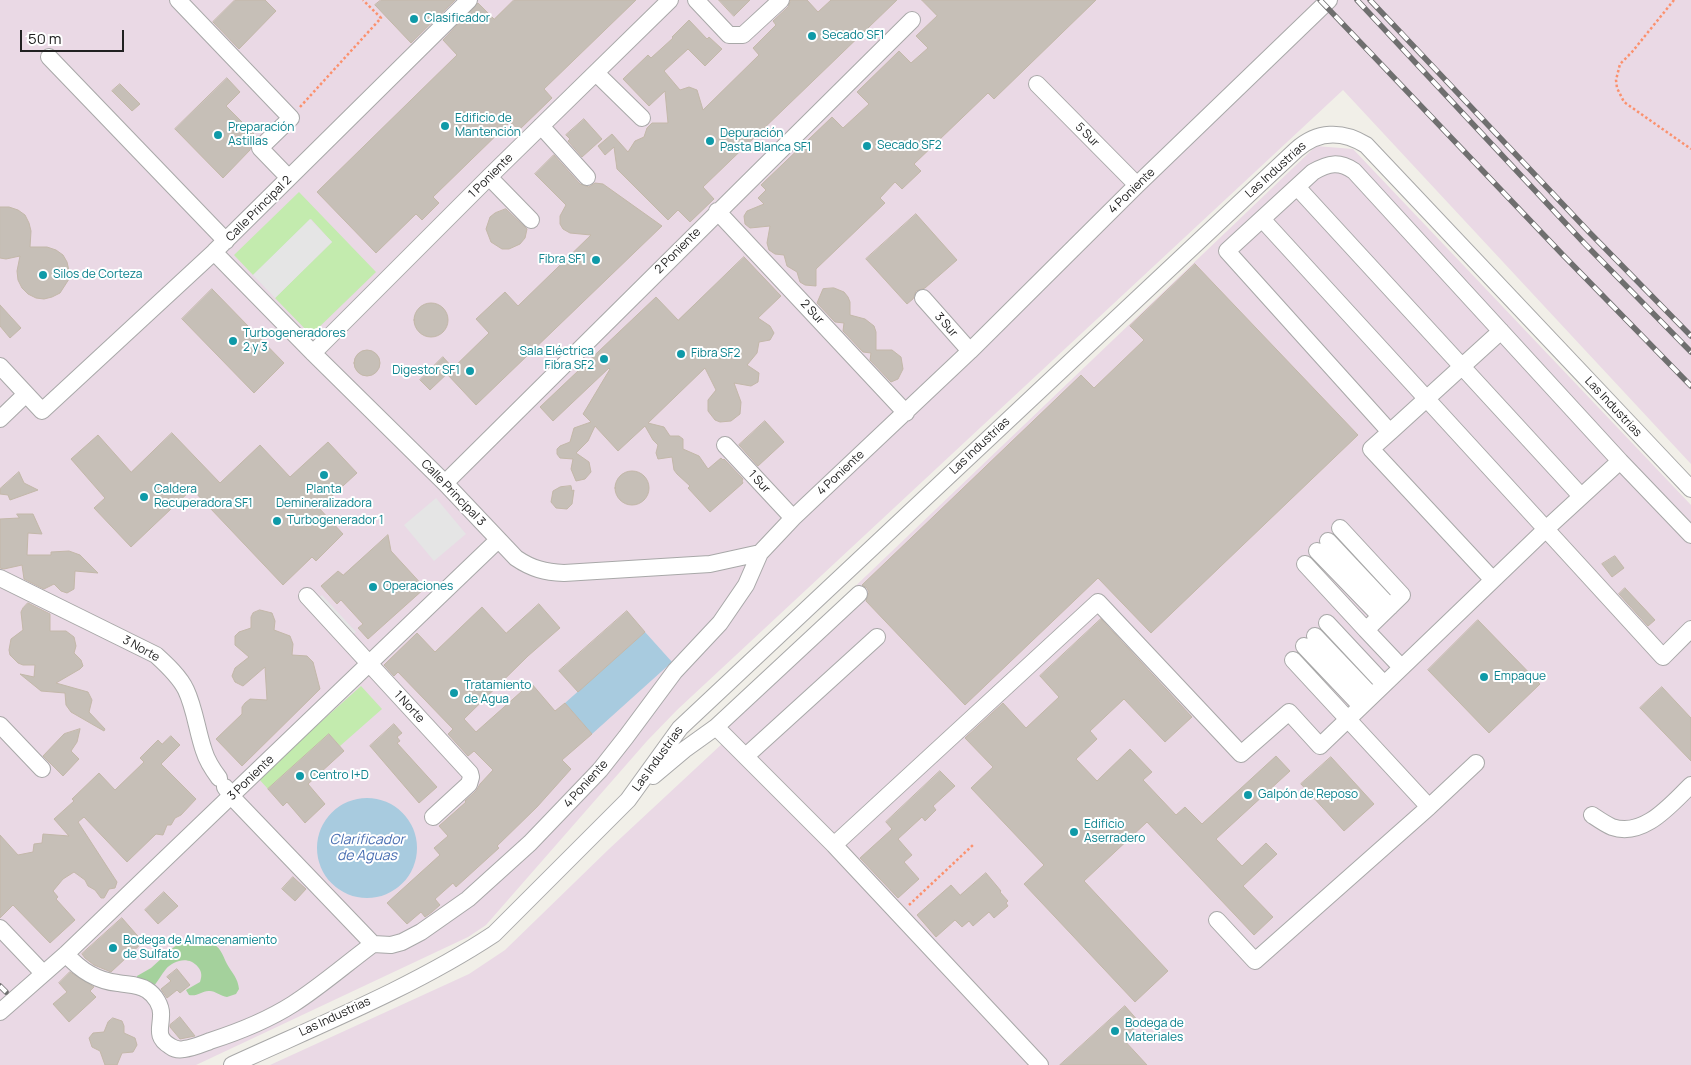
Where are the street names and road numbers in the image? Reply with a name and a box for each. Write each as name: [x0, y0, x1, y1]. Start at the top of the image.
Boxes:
street label: 5 Sur: [1072, 120, 1102, 150]
street label: Las Industrias: [1243, 139, 1309, 201]
street label: 1 Poniente: [466, 151, 516, 201]
street label: 4 Poniente: [1106, 165, 1158, 217]
street label: Calle Principal 2: [223, 173, 295, 245]
street label: 2 Poniente: [652, 225, 704, 277]
street label: 2 Sur: [797, 297, 827, 327]
street label: 3 Sur: [931, 310, 961, 340]
street label: Las Industrias: [1582, 374, 1644, 440]
street label: Las Industrias: [947, 415, 1013, 477]
street label: 4 Poniente: [814, 448, 868, 498]
street label: Calle Principal 3: [418, 457, 488, 529]
street label: 1 Sur: [745, 468, 773, 496]
street label: 3 Norte: [120, 633, 162, 665]
street label: 1 Norte: [391, 688, 427, 726]
street label: Las Industrias: [630, 724, 686, 794]
street label: 3 Poniente: [225, 752, 277, 804]
street label: 4 Poniente: [561, 757, 611, 811]
street label: Las Industrias: [297, 994, 373, 1040]

